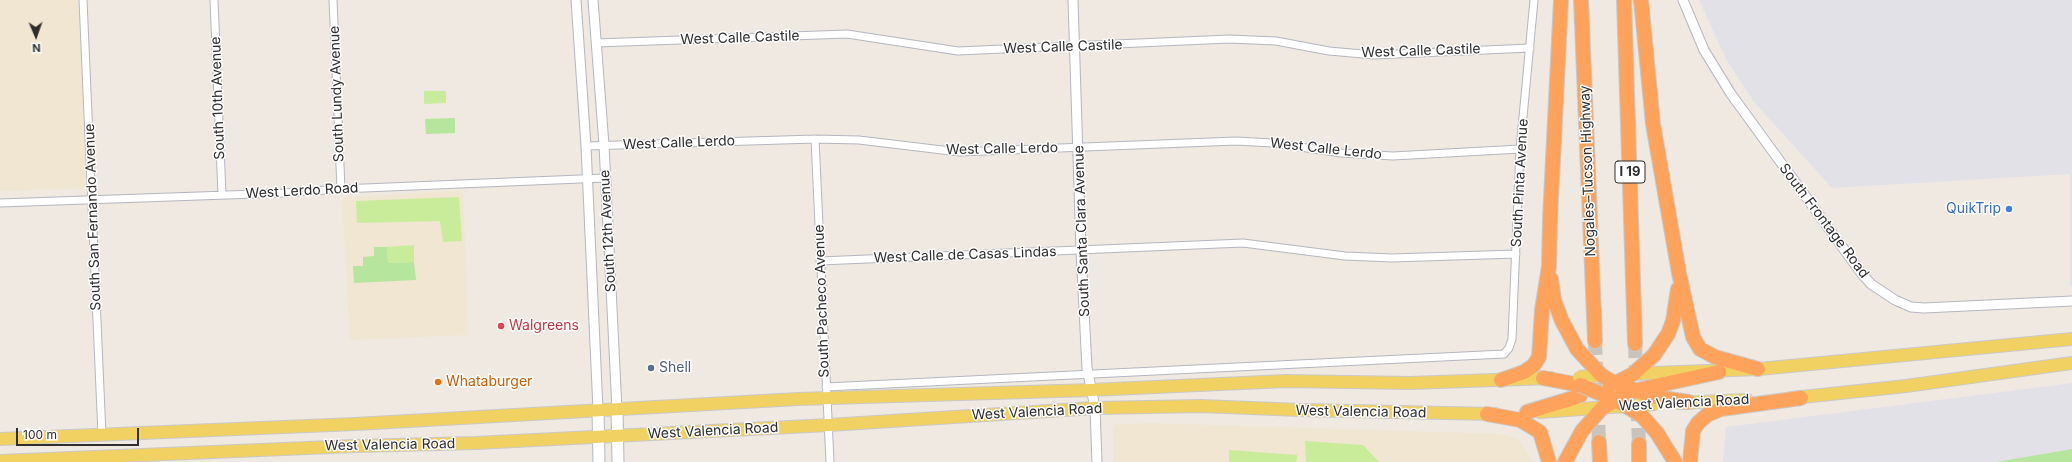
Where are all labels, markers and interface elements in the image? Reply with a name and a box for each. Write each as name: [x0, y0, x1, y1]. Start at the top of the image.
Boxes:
north arrow: [16, 16, 56, 56]
street label: South Lundy Avenue: [326, 25, 348, 163]
street label: West Calle Castile: [680, 28, 800, 48]
street label: South 10th Avenue: [207, 36, 229, 160]
street label: West Calle Castile: [1003, 37, 1123, 57]
text: N: [32, 41, 41, 55]
street label: West Calle Castile: [1361, 41, 1481, 61]
street label: Nogales–Tucson Highway: [1577, 85, 1599, 257]
street label: South Pinta Avenue: [1508, 118, 1532, 248]
street label: South San Fernando Avenue: [81, 123, 105, 311]
street label: West Calle Lerdo: [623, 133, 735, 153]
street label: West Calle Lerdo: [1269, 135, 1383, 163]
street label: West Calle Lerdo: [946, 140, 1058, 158]
street label: South Santa Clara Avenue: [1071, 145, 1093, 317]
street label: South Frontage Road: [1775, 160, 1873, 282]
road number: I 19: [1615, 161, 1645, 183]
street label: South 12th Avenue: [596, 169, 620, 293]
street label: West Lerdo Road: [245, 180, 359, 202]
place label: QuikTrip: [1946, 201, 2001, 217]
marker: QuikTrip: [2004, 204, 2014, 214]
street label: South Pacheco Avenue: [811, 224, 833, 378]
street label: West Calle de Casas Lindas: [873, 243, 1057, 267]
place label: Walgreens: [509, 318, 579, 334]
marker: Walgreens: [496, 321, 506, 331]
place label: Shell: [659, 360, 691, 376]
marker: Shell: [646, 363, 656, 373]
place label: Whataburger: [446, 374, 532, 390]
marker: Whataburger: [433, 377, 443, 387]
street label: West Valencia Road: [1618, 391, 1750, 415]
street label: West Valencia Road: [971, 400, 1103, 424]
street label: West Valencia Road: [1295, 402, 1427, 422]
street label: West Valencia Road: [647, 419, 779, 443]
scale bar: [18, 420, 141, 446]
text: 100 m: [23, 427, 57, 442]
street label: West Valencia Road: [324, 435, 456, 455]

